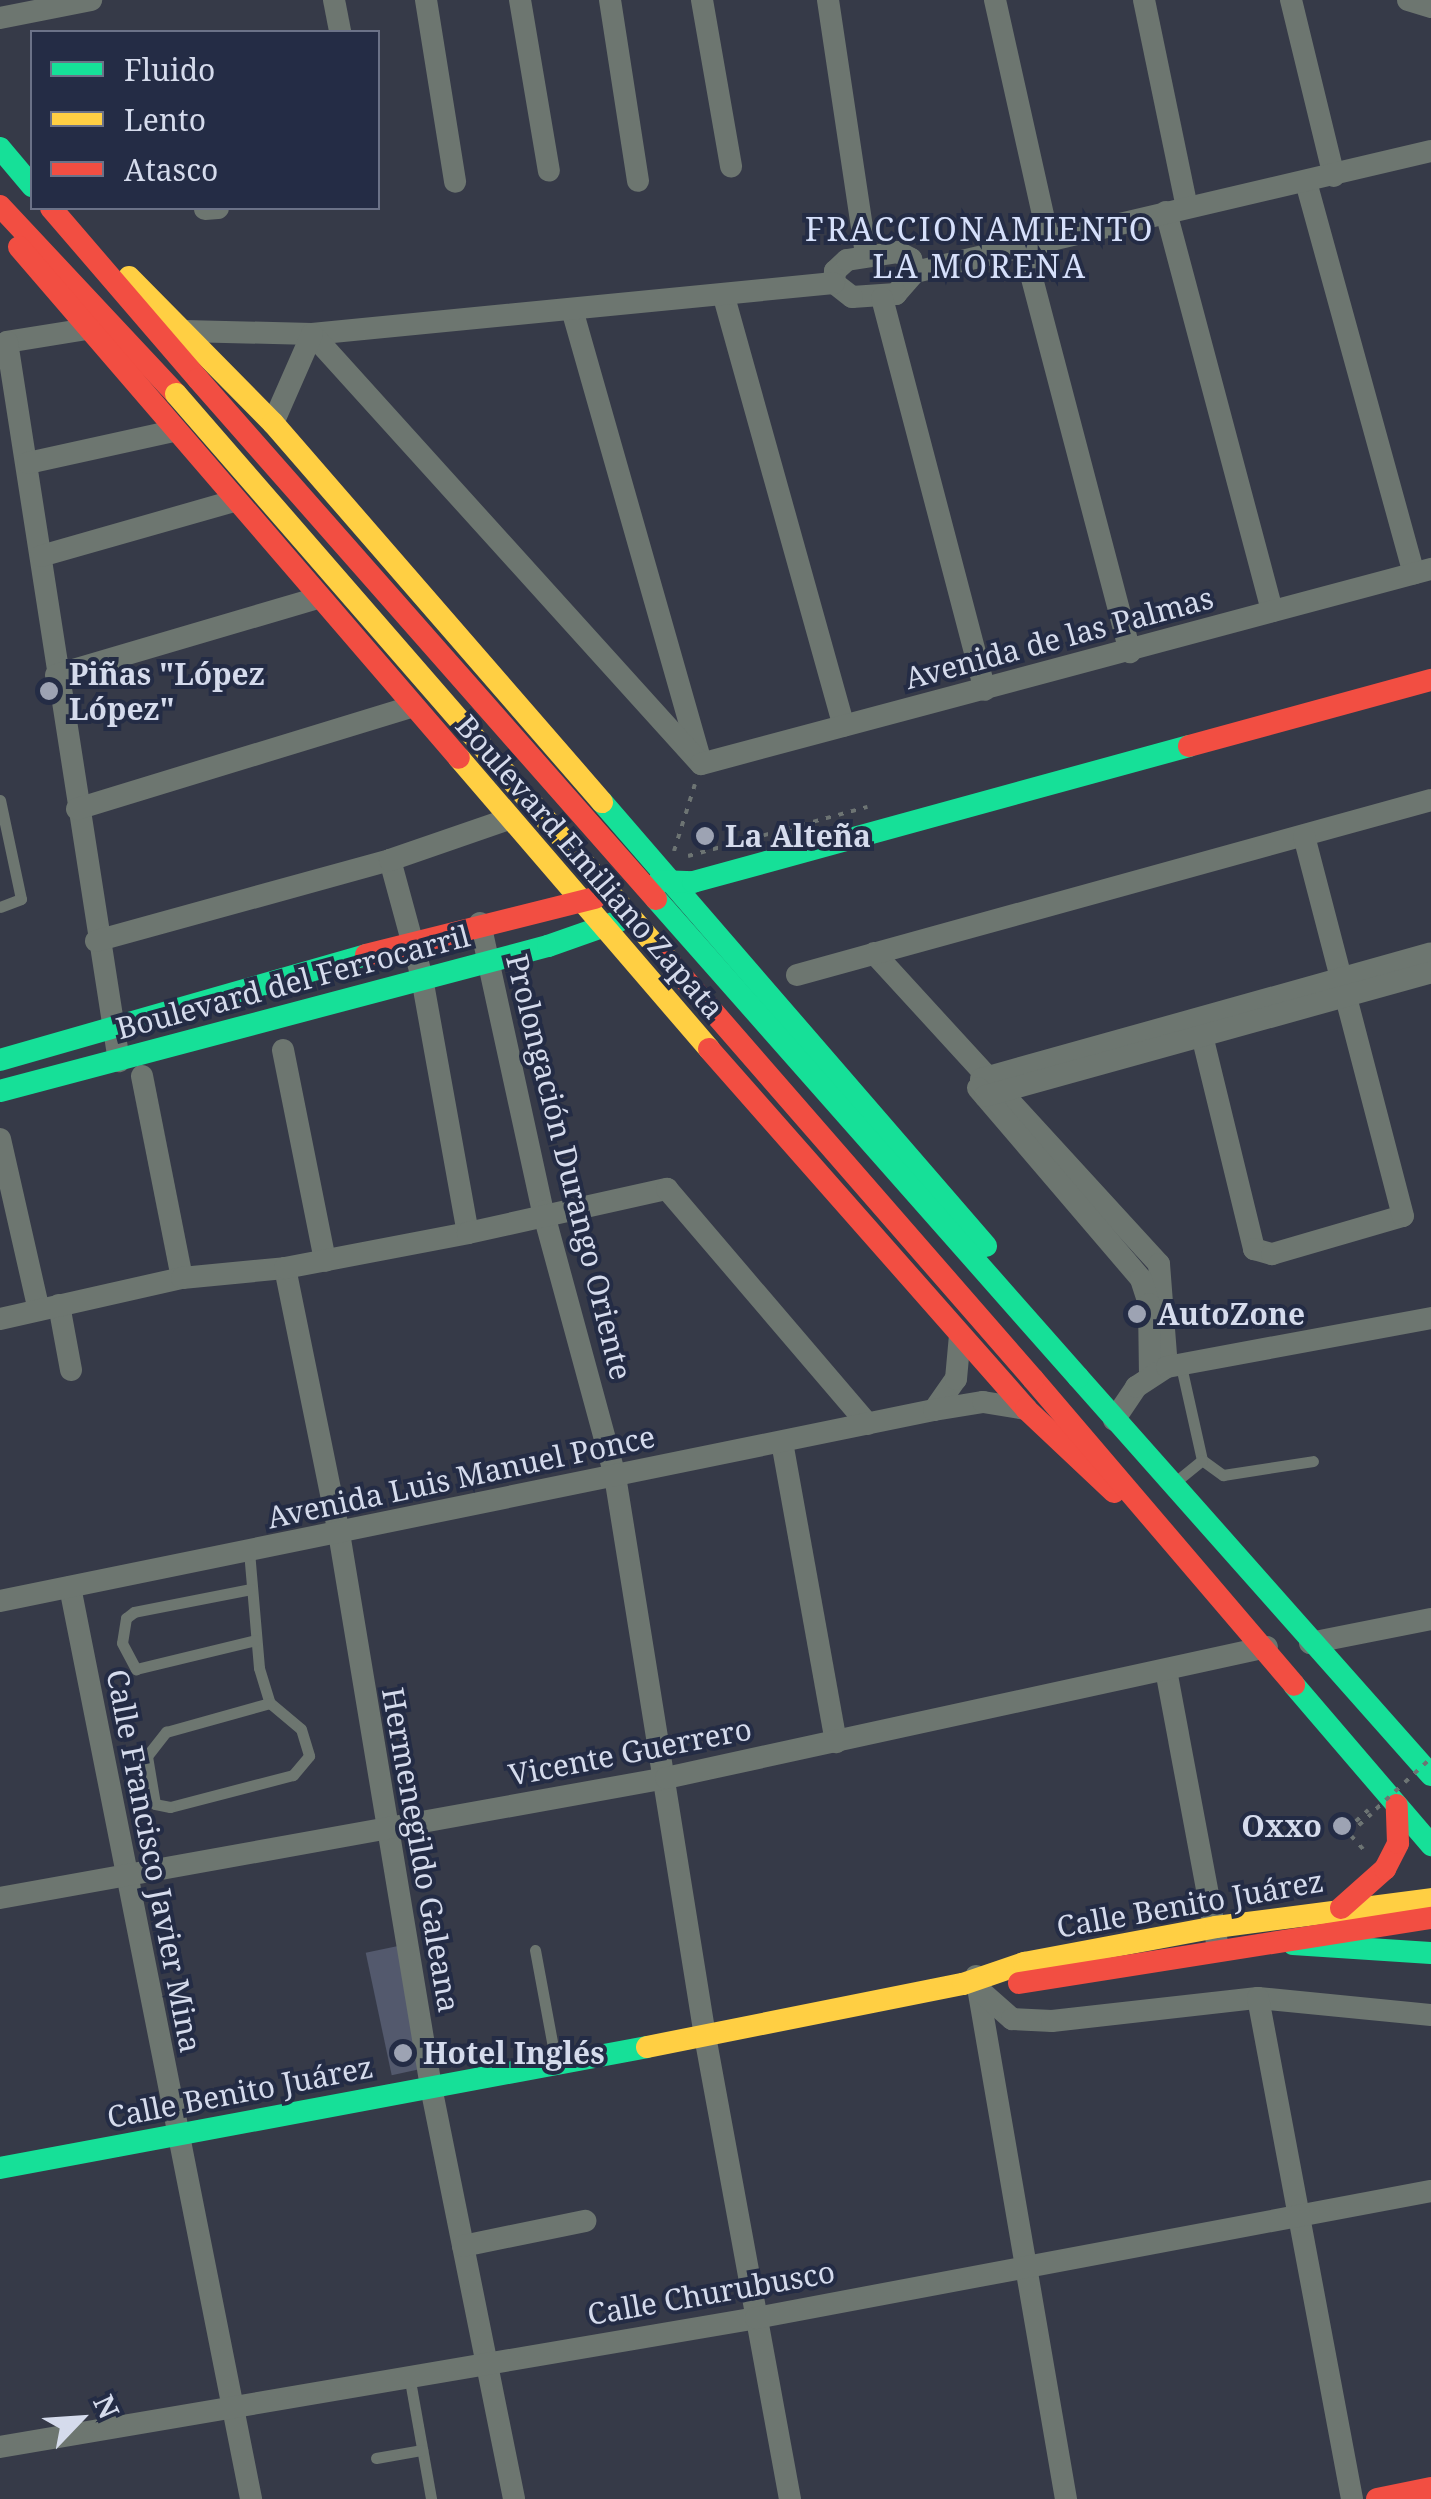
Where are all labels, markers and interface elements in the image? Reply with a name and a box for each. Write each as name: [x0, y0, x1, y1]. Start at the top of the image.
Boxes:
legend: [30, 30, 380, 210]
text: Fluido: [124, 49, 215, 90]
text: Lento: [124, 99, 206, 140]
text: Atasco: [124, 149, 218, 190]
district label: FRACCIONAMIENTO LA MORENA: [805, 211, 1155, 286]
street label: Avenida de las Palmas: [901, 579, 1217, 697]
place label: Piñas "López López": [69, 656, 265, 726]
marker: Piñas "López López": [38, 680, 60, 702]
street label: Boulevard Emiliano Zapata: [448, 708, 732, 1026]
place label: La Alteña: [725, 818, 871, 854]
marker: La Alteña: [694, 825, 716, 847]
street label: Boulevard del Ferrocarril: [112, 917, 474, 1047]
street label: Prolongación Durango Oriente: [499, 951, 639, 1383]
place label: AutoZone: [1157, 1296, 1305, 1332]
marker: AutoZone: [1126, 1303, 1148, 1325]
street label: Avenida Luis Manuel Ponce: [264, 1418, 658, 1536]
street label: Calle Francisco Javier Mina: [99, 1666, 209, 2056]
street label: Hermenegildo Galeana: [375, 1685, 467, 2015]
street label: Vicente Guerrero: [505, 1711, 755, 1793]
place label: Oxxo: [1241, 1808, 1322, 1844]
marker: Oxxo: [1331, 1815, 1353, 1837]
street label: Calle Benito Juárez: [1054, 1863, 1326, 1945]
place label: Hotel Inglés: [423, 2035, 605, 2071]
marker: Hotel Inglés: [392, 2042, 414, 2064]
street label: Calle Benito Juárez: [104, 2049, 376, 2135]
street label: Calle Churubusco: [585, 2254, 837, 2332]
north arrow: [30, 2369, 130, 2469]
text: N: [85, 2388, 129, 2424]

